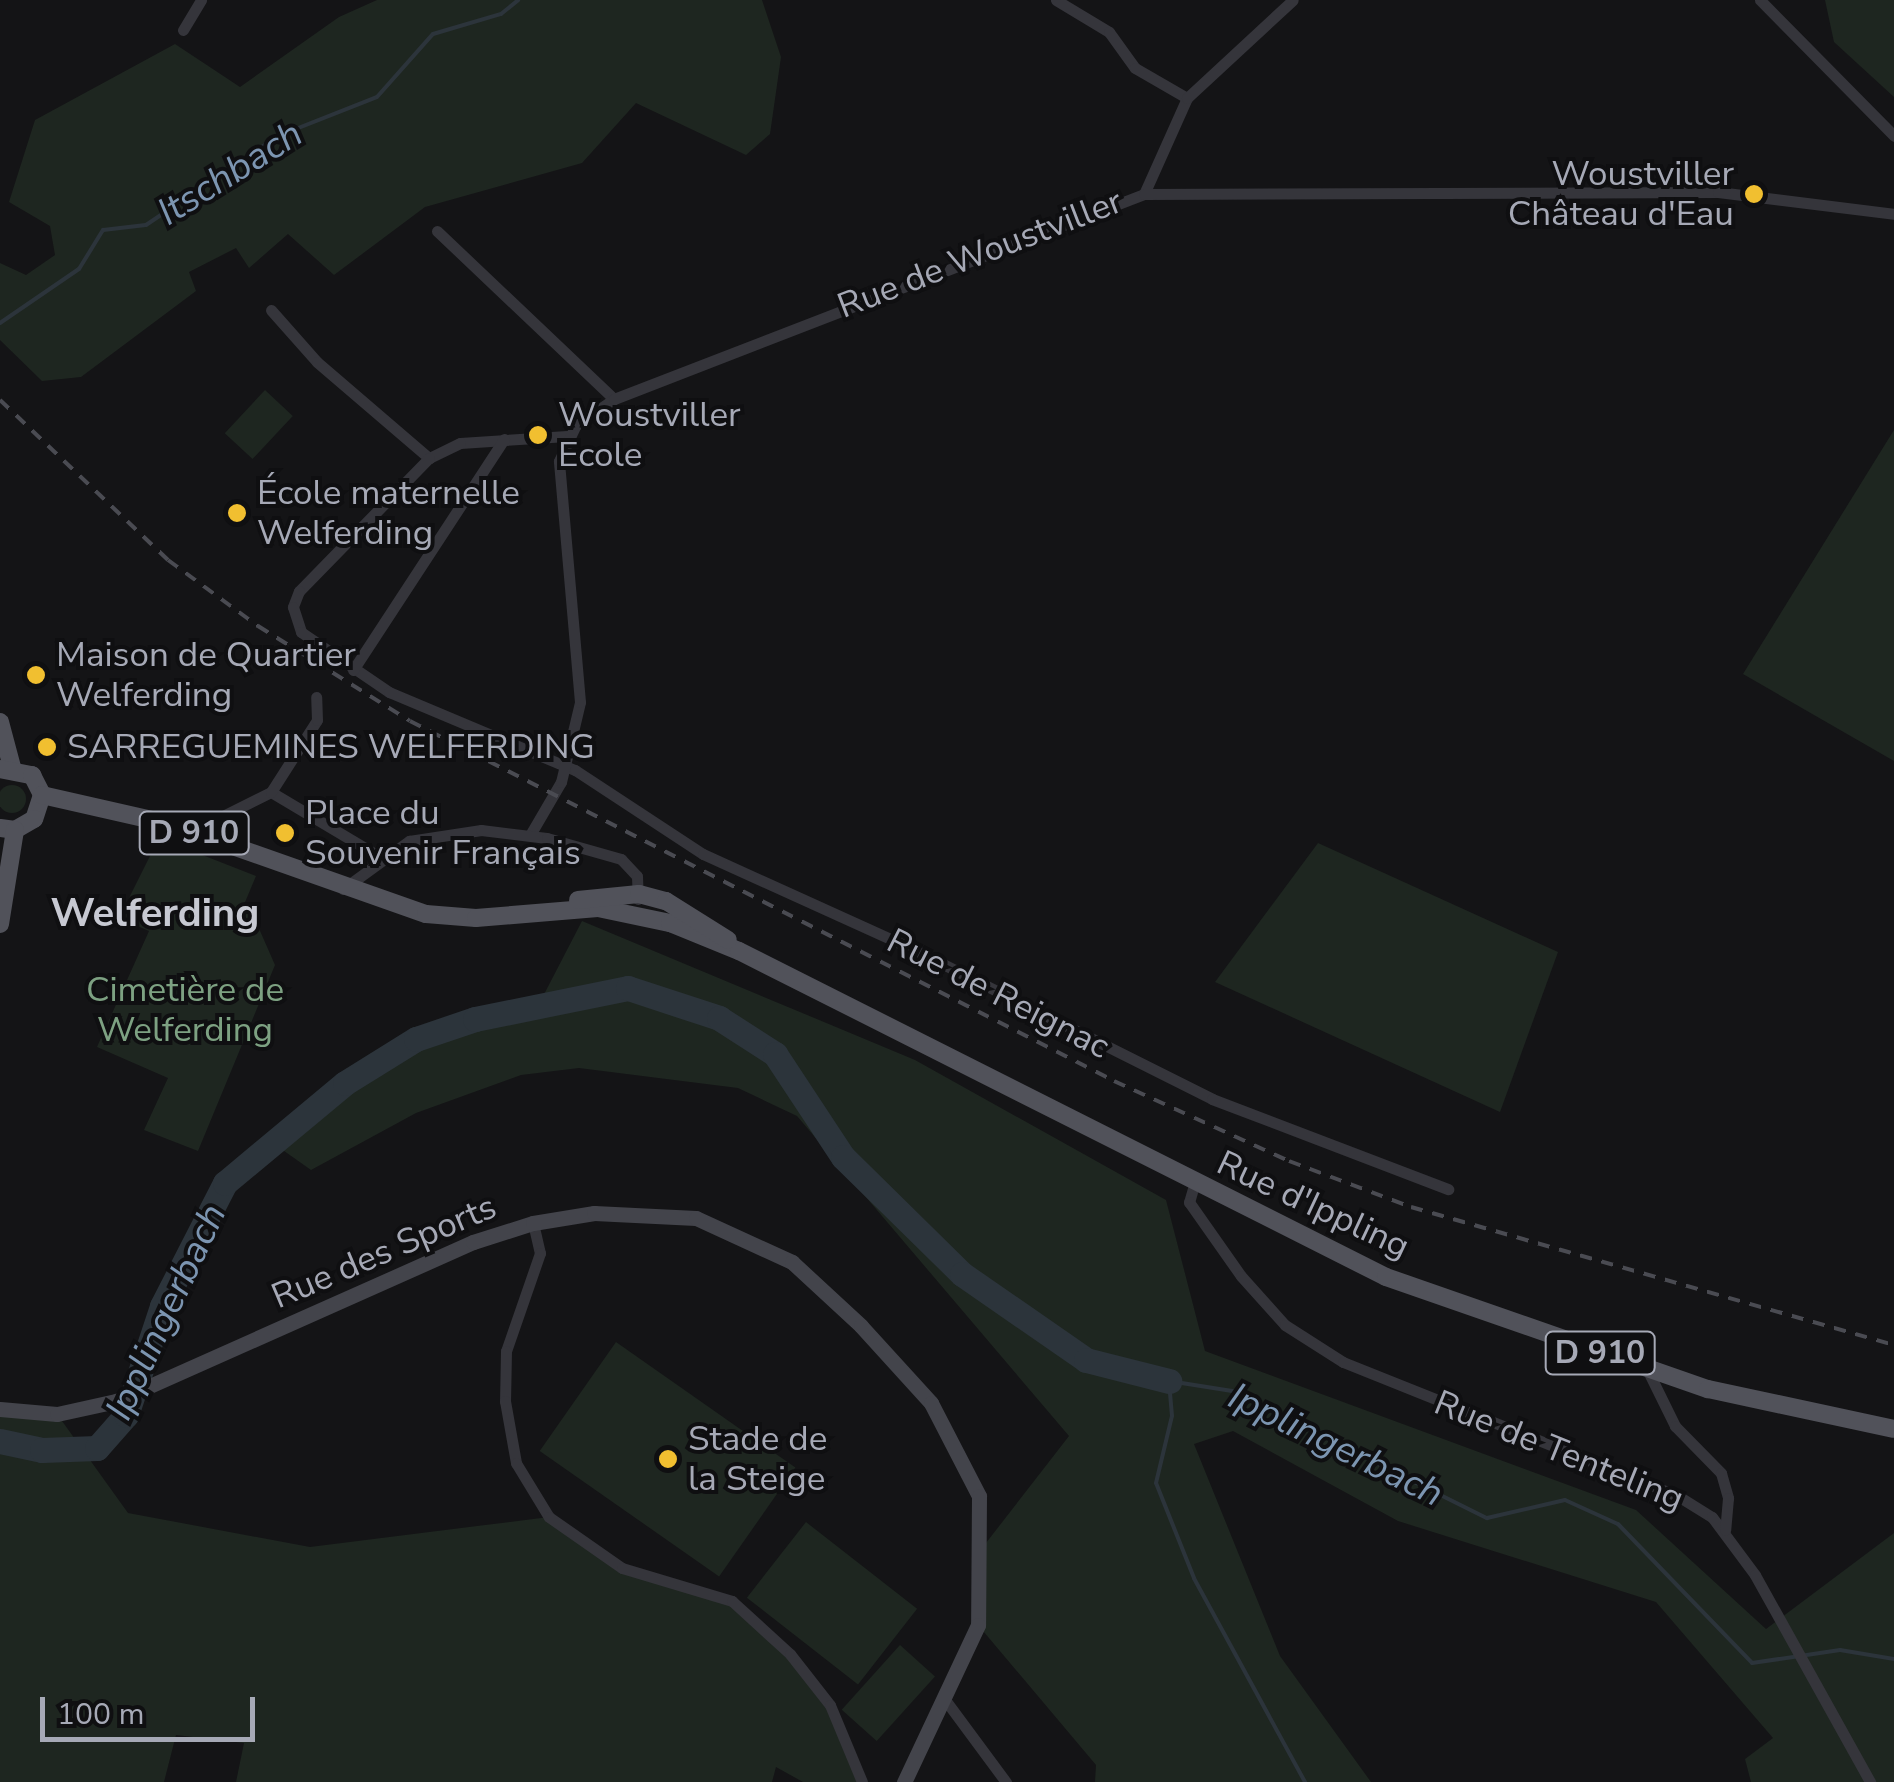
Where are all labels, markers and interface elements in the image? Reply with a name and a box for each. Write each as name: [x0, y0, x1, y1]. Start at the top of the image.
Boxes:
water label: Itschbach: [149, 111, 311, 235]
place label: Woustviller Château d'Eau: [1508, 153, 1734, 235]
street label: Rue de Woustviller: [832, 180, 1128, 328]
marker: Woustviller Château d'Eau: [1743, 183, 1765, 205]
place label: Woustviller Ecole: [558, 394, 741, 476]
marker: Woustviller Ecole: [527, 424, 549, 446]
place label: École maternelle Welferding: [257, 472, 520, 554]
marker: École maternelle Welferding: [226, 502, 248, 524]
place label: Maison de Quartier Welferding: [56, 634, 356, 716]
marker: Maison de Quartier Welferding: [25, 664, 47, 686]
place label: SARREGUEMINES WELFERDING: [67, 726, 595, 768]
marker: SARREGUEMINES WELFERDING: [36, 736, 58, 758]
place label: Place du Souvenir Français: [305, 792, 581, 874]
road number: D 910: [136, 806, 252, 860]
marker: Place du Souvenir Français: [274, 822, 296, 844]
district label: Welferding: [51, 889, 259, 937]
street label: Rue de Reignac: [880, 920, 1116, 1068]
park label: Cimetière de Welferding: [86, 969, 284, 1051]
street label: Rue d'Ippling: [1210, 1142, 1416, 1268]
street label: Rue des Sports: [266, 1186, 502, 1318]
water label: Ipplingerbach: [96, 1197, 236, 1427]
road number: D 910: [1542, 1326, 1658, 1380]
water label: Ipplingerbach: [1221, 1373, 1451, 1517]
street label: Rue de Tenteling: [1428, 1382, 1690, 1520]
place label: Stade de la Steige: [688, 1418, 827, 1500]
marker: Stade de la Steige: [657, 1448, 679, 1470]
scale bar: [45, 1677, 260, 1739]
text: 100 m: [57, 1694, 144, 1735]

